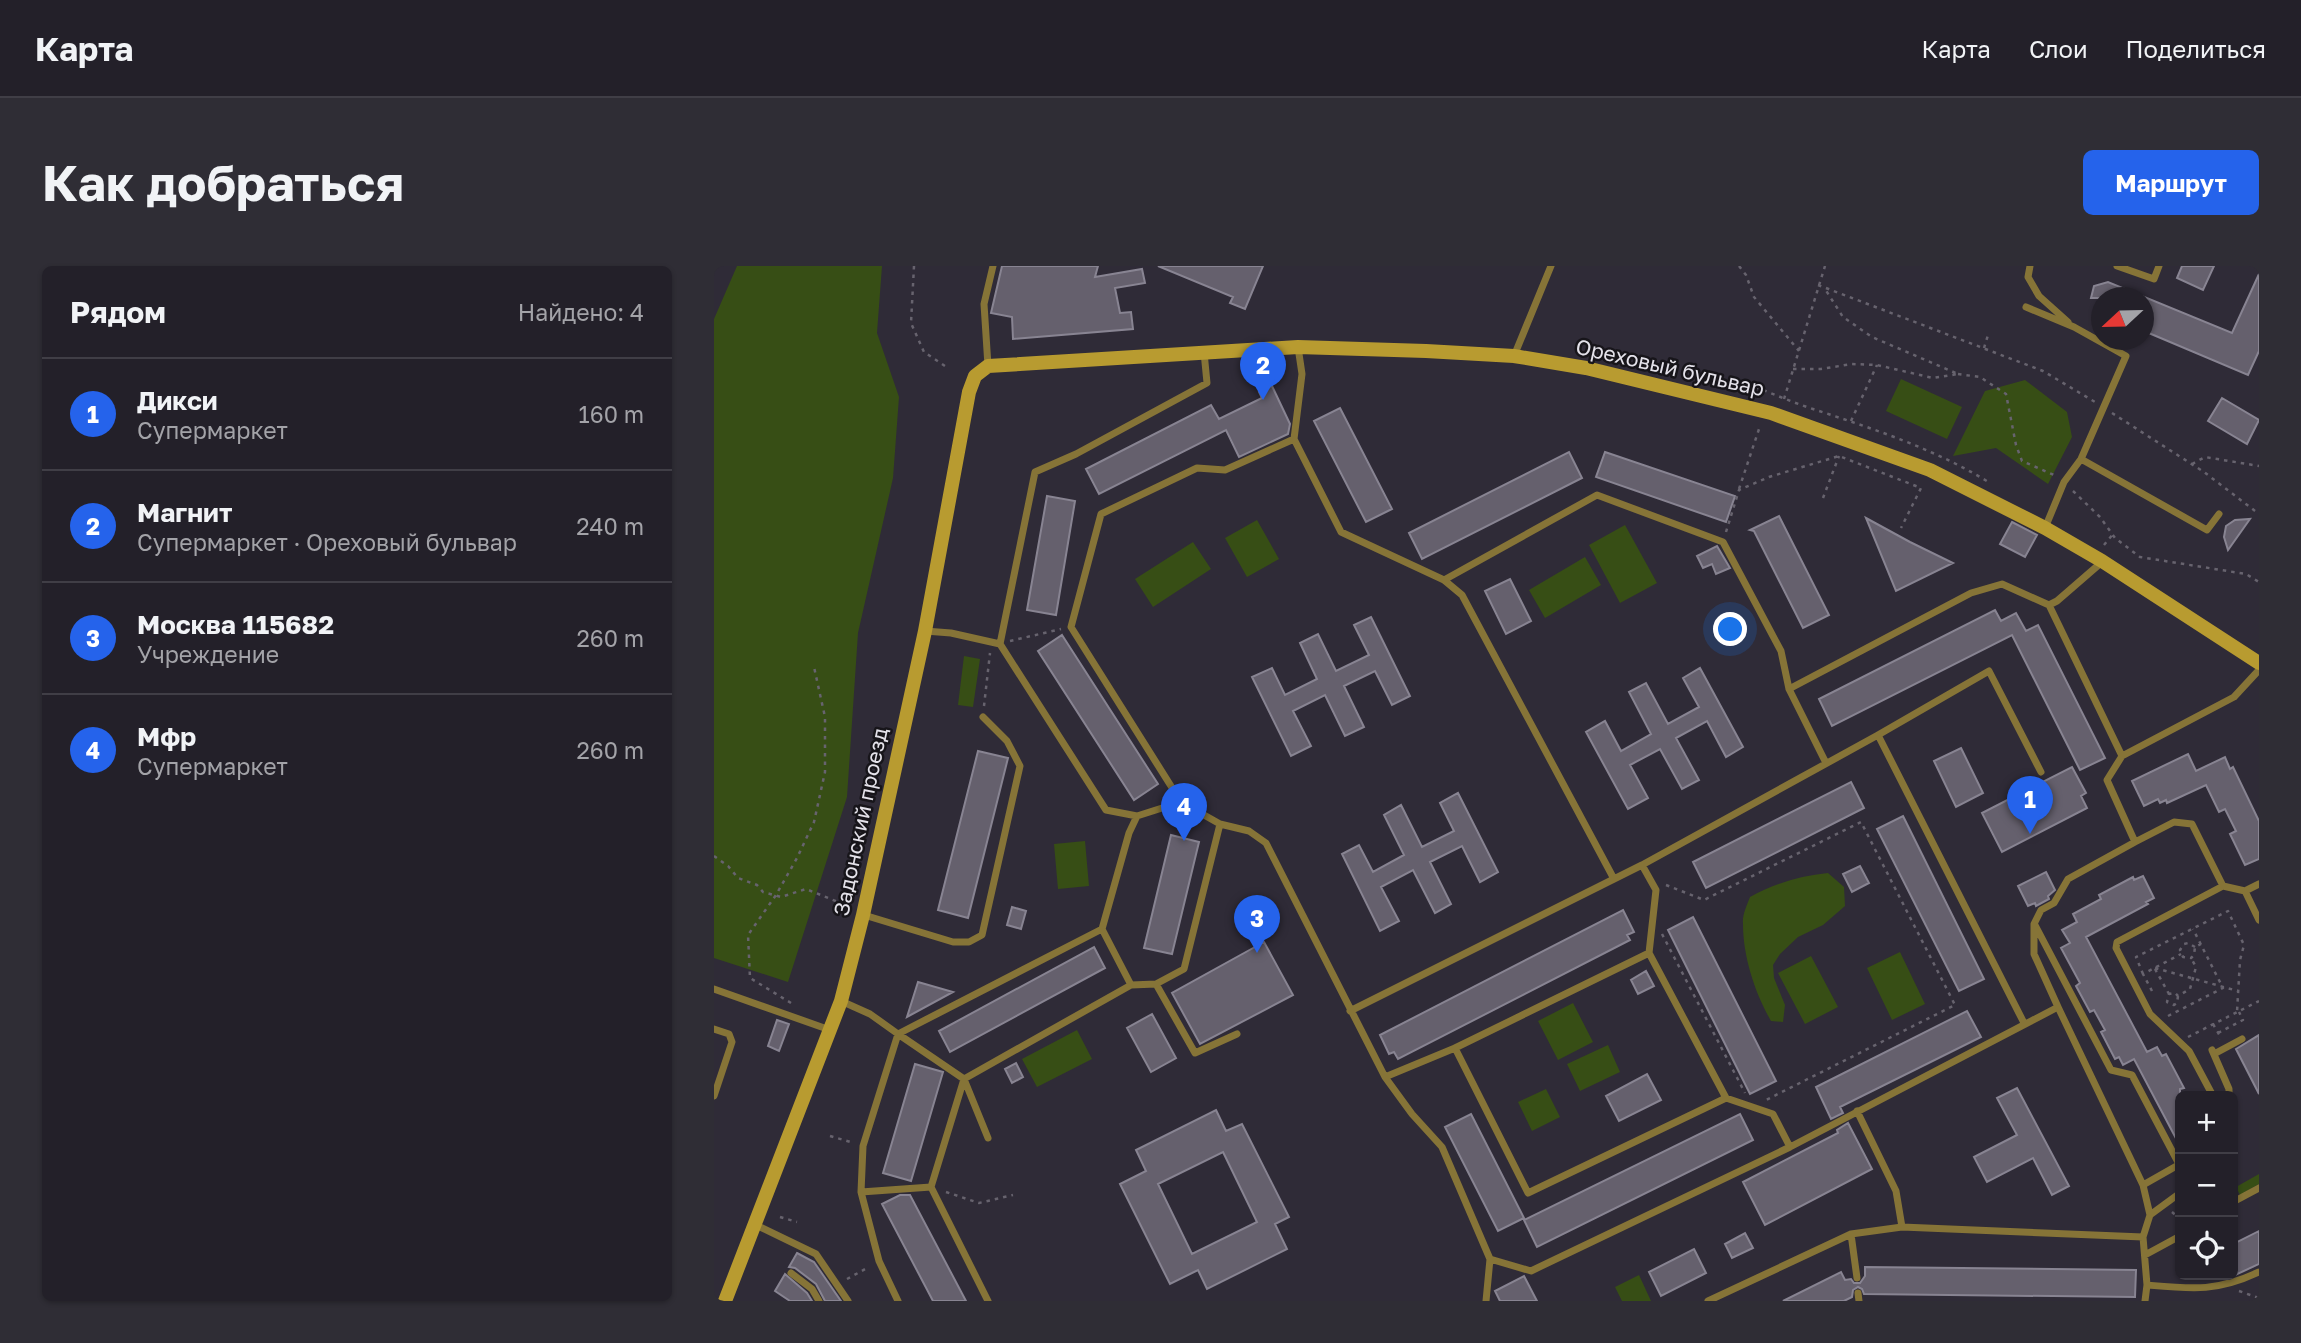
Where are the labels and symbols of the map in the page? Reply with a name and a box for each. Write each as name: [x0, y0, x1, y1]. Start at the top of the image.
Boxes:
north arrow: [2091, 287, 2154, 350]
street label: Ореховый бульвар: [1573, 333, 1767, 401]
pin: 2: [1240, 342, 1286, 400]
your location: [1713, 612, 1747, 646]
street label: Задонский проезд: [827, 725, 893, 918]
pin: 1: [2007, 776, 2053, 834]
pin: 4: [1161, 783, 1207, 841]
pin: 3: [1234, 895, 1280, 953]

